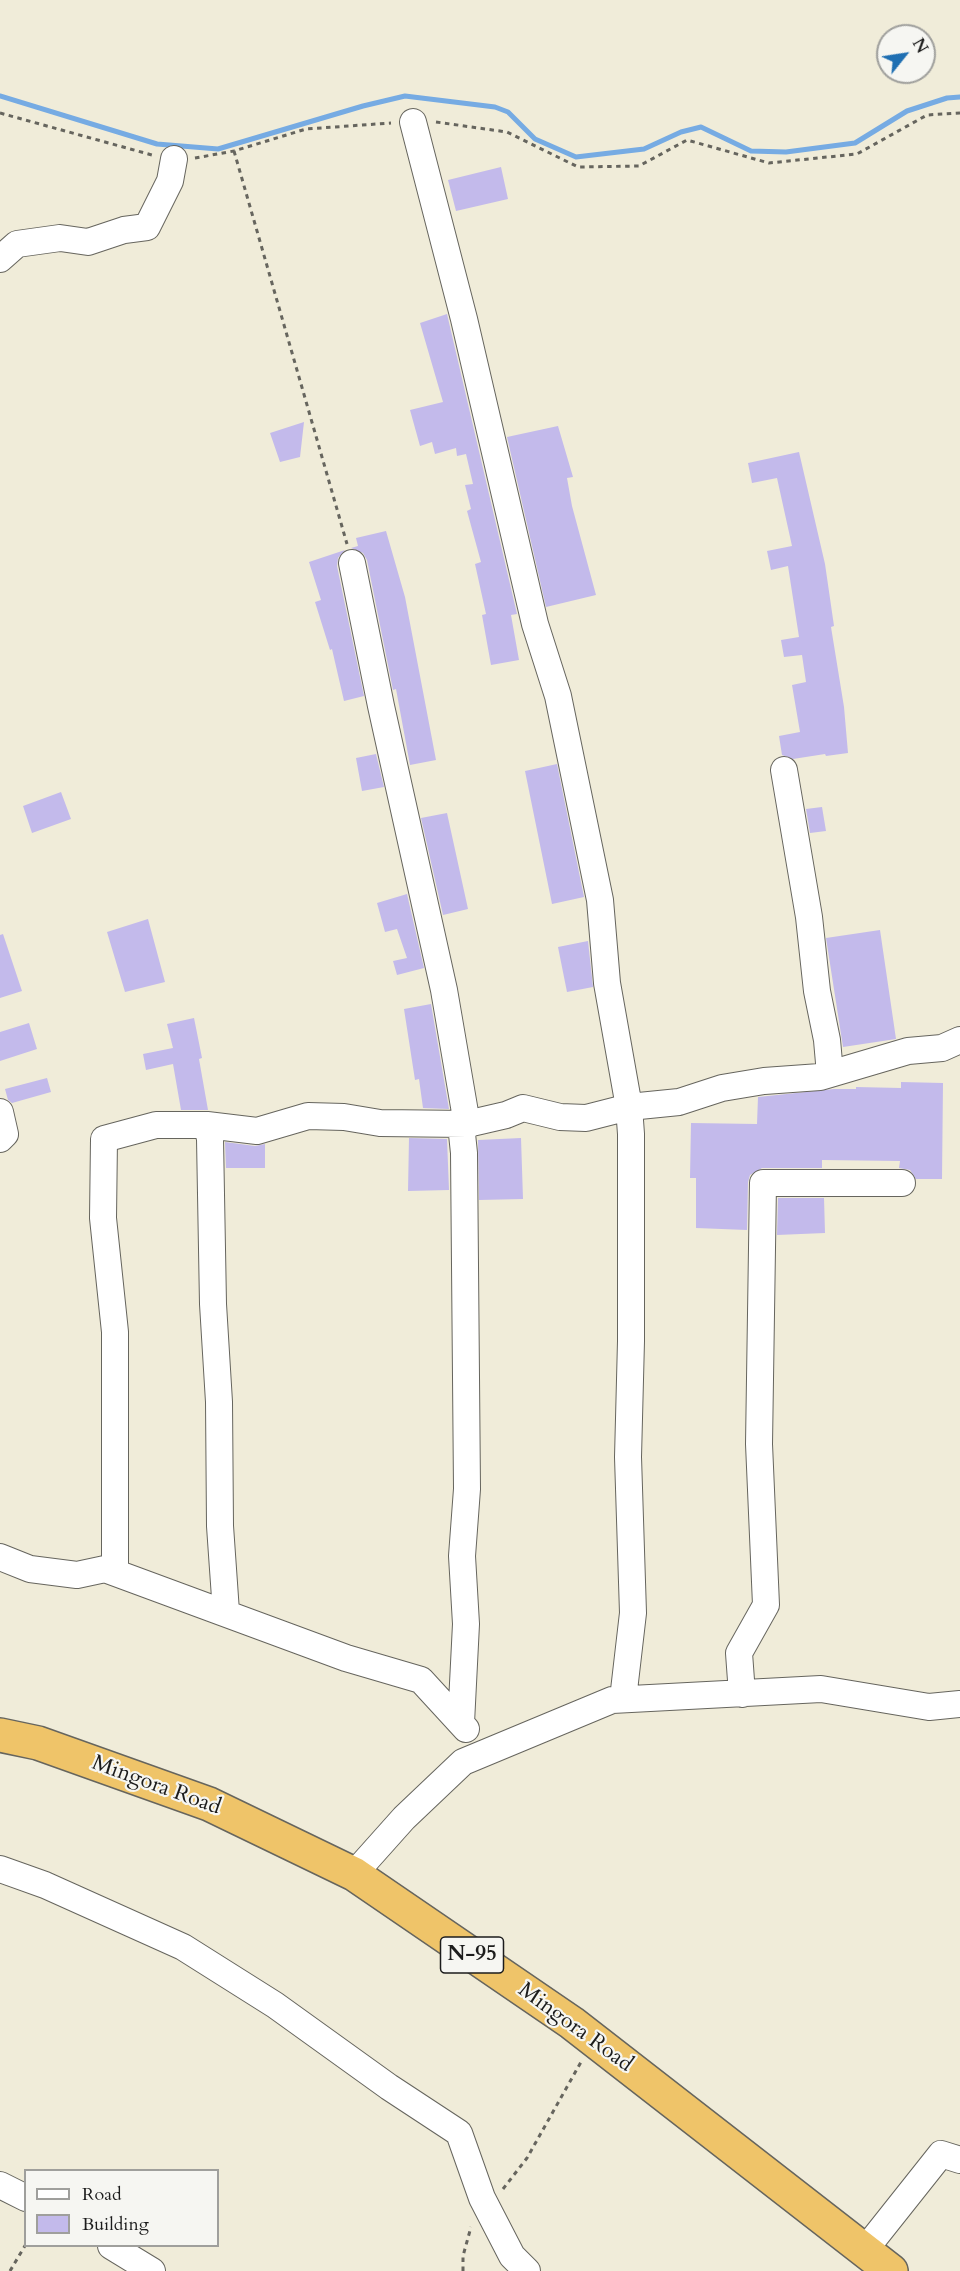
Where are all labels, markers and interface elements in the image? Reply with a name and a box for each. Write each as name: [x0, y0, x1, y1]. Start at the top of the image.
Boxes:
north arrow: [876, 24, 936, 84]
text: N: [907, 34, 933, 58]
street label: Mingora Road: [88, 1750, 224, 1822]
road number: N-95: [440, 1937, 504, 1973]
street label: Mingora Road: [512, 1978, 638, 2078]
legend: [24, 2169, 219, 2247]
text: Road: [82, 2182, 122, 2207]
text: Building: [82, 2212, 149, 2237]

